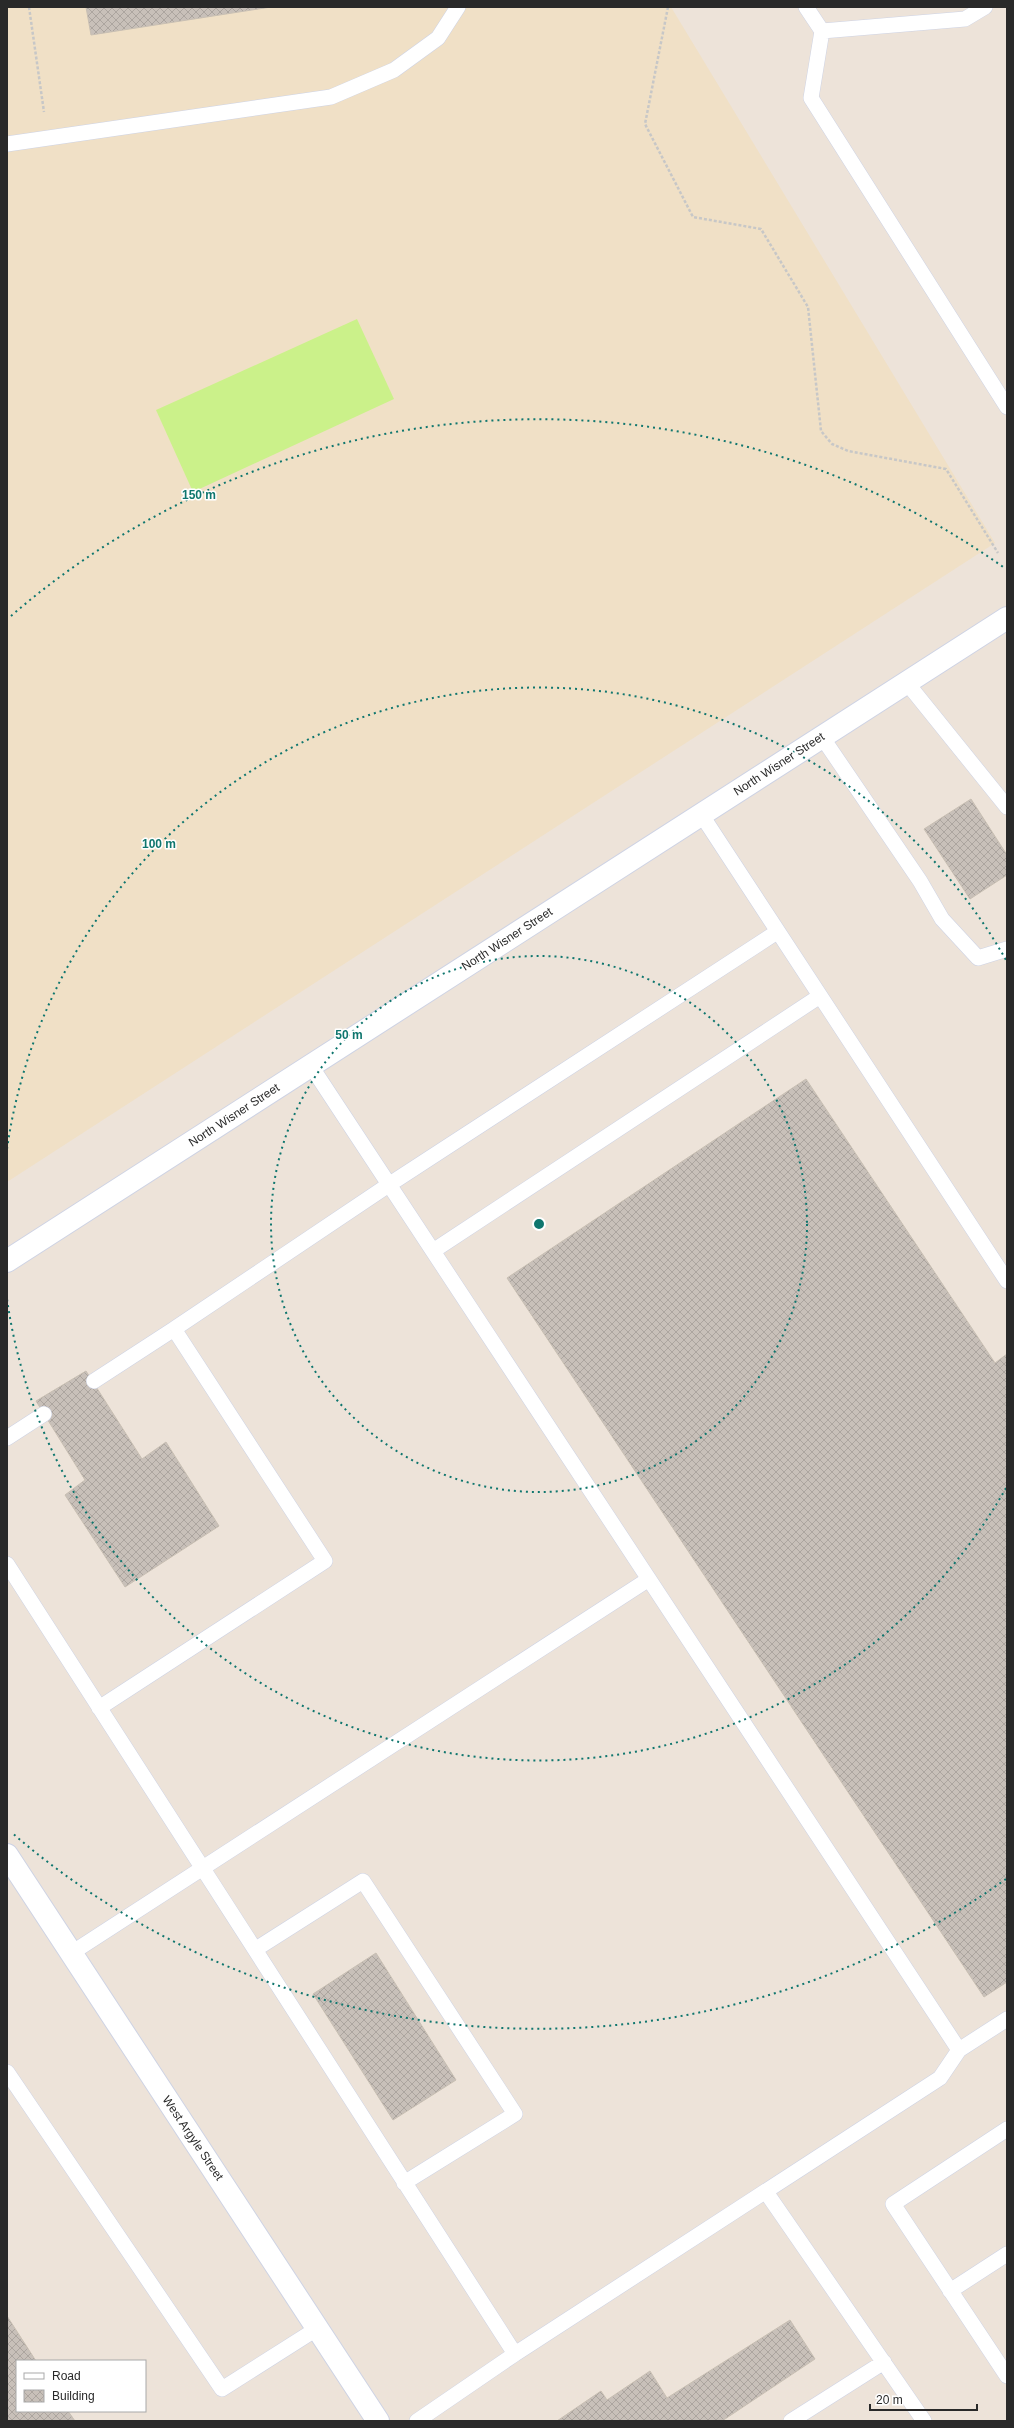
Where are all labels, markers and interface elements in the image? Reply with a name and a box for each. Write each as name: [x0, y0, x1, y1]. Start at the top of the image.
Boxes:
text: 150 m: [182, 488, 216, 502]
street label: North Wisner Street: [731, 729, 828, 799]
text: 100 m: [142, 837, 176, 851]
street label: North Wisner Street: [459, 904, 556, 974]
text: 50 m: [335, 1028, 363, 1042]
street label: North Wisner Street: [186, 1080, 283, 1150]
centre of rings: [532, 1217, 546, 1231]
street label: West Argyle Street: [159, 2093, 227, 2184]
legend: [16, 2360, 146, 2412]
text: Road: [52, 2369, 81, 2383]
scale bar: [870, 2386, 977, 2412]
text: Building: [52, 2389, 95, 2403]
text: 20 m: [876, 2393, 903, 2407]

